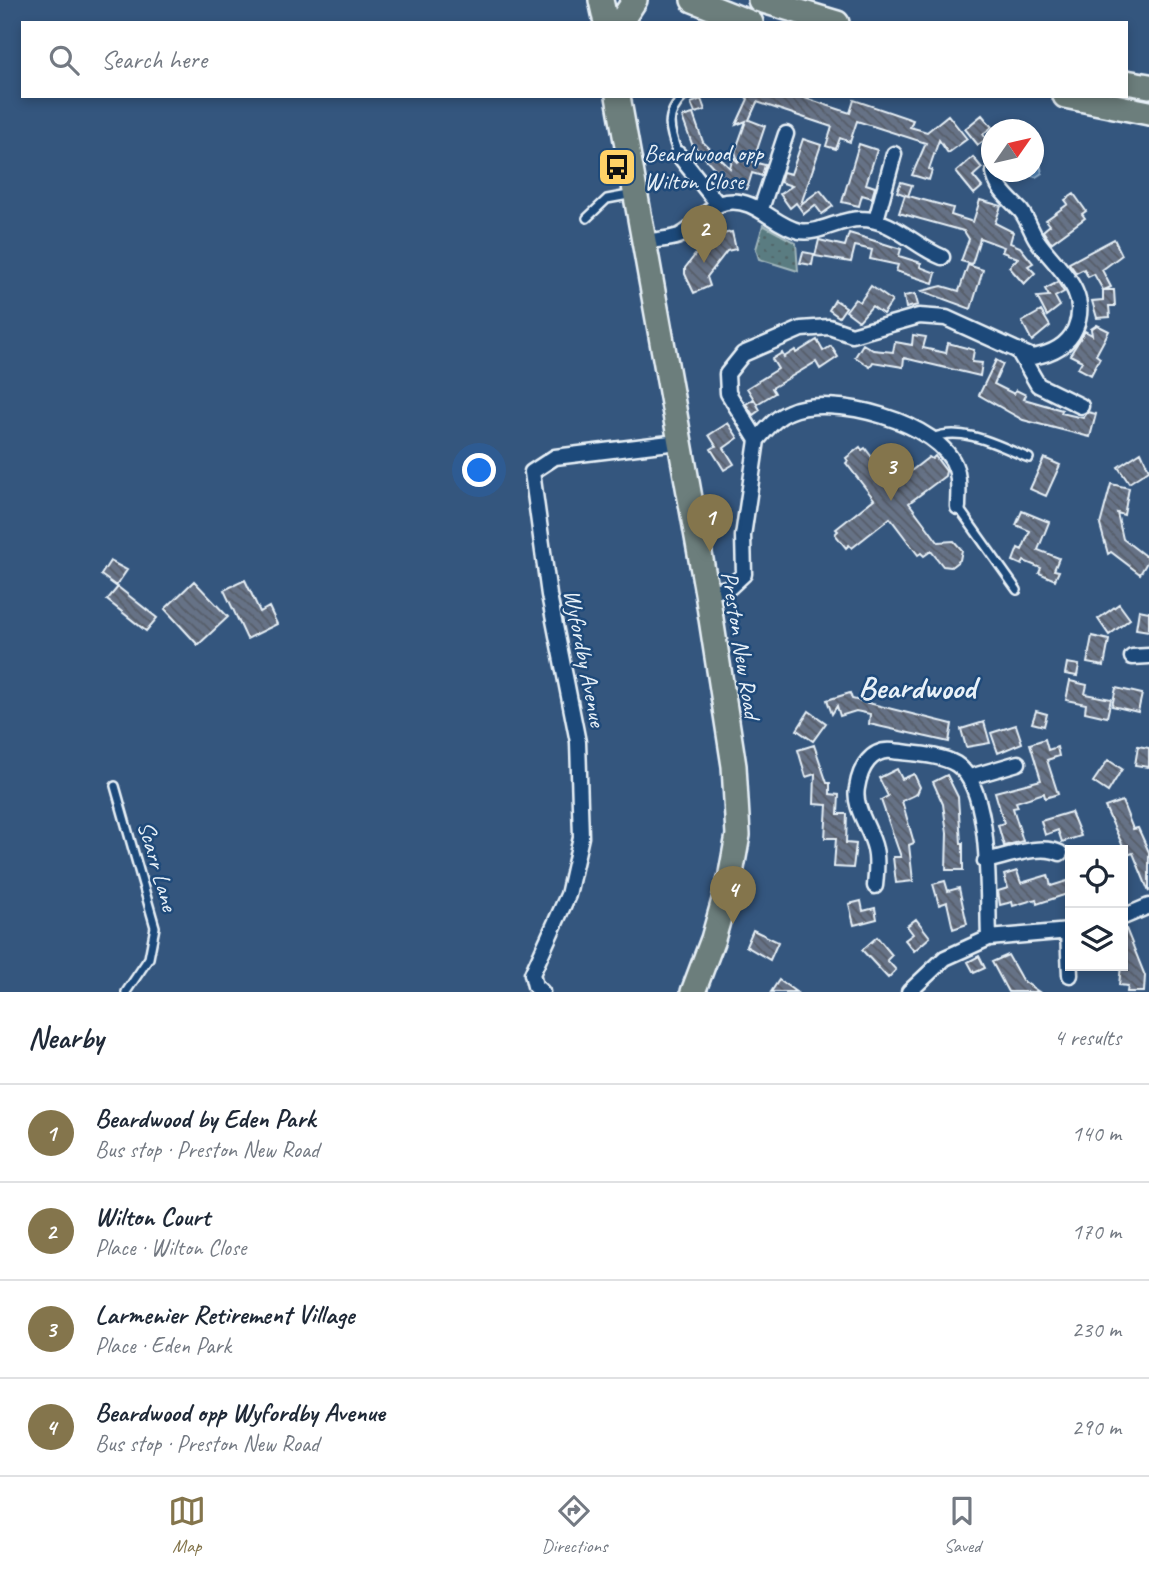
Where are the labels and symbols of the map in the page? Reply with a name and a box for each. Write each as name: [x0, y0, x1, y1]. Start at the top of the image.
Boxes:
north arrow: [981, 119, 1044, 182]
place label: Beardwood opp Wilton Close: [644, 138, 765, 196]
bus stop icon: Beardwood opp Wilton Close: [596, 146, 638, 188]
pin: 2: [681, 205, 727, 263]
pin: 3: [868, 443, 914, 501]
your location: [462, 453, 496, 487]
pin: 1: [687, 494, 733, 552]
street label: Preston New Road: [715, 569, 768, 724]
street label: Wyfordby Avenue: [557, 587, 613, 731]
district label: Beardwood: [858, 667, 981, 708]
street label: Scarr Lane: [131, 818, 186, 916]
pin: 4: [710, 866, 756, 924]

